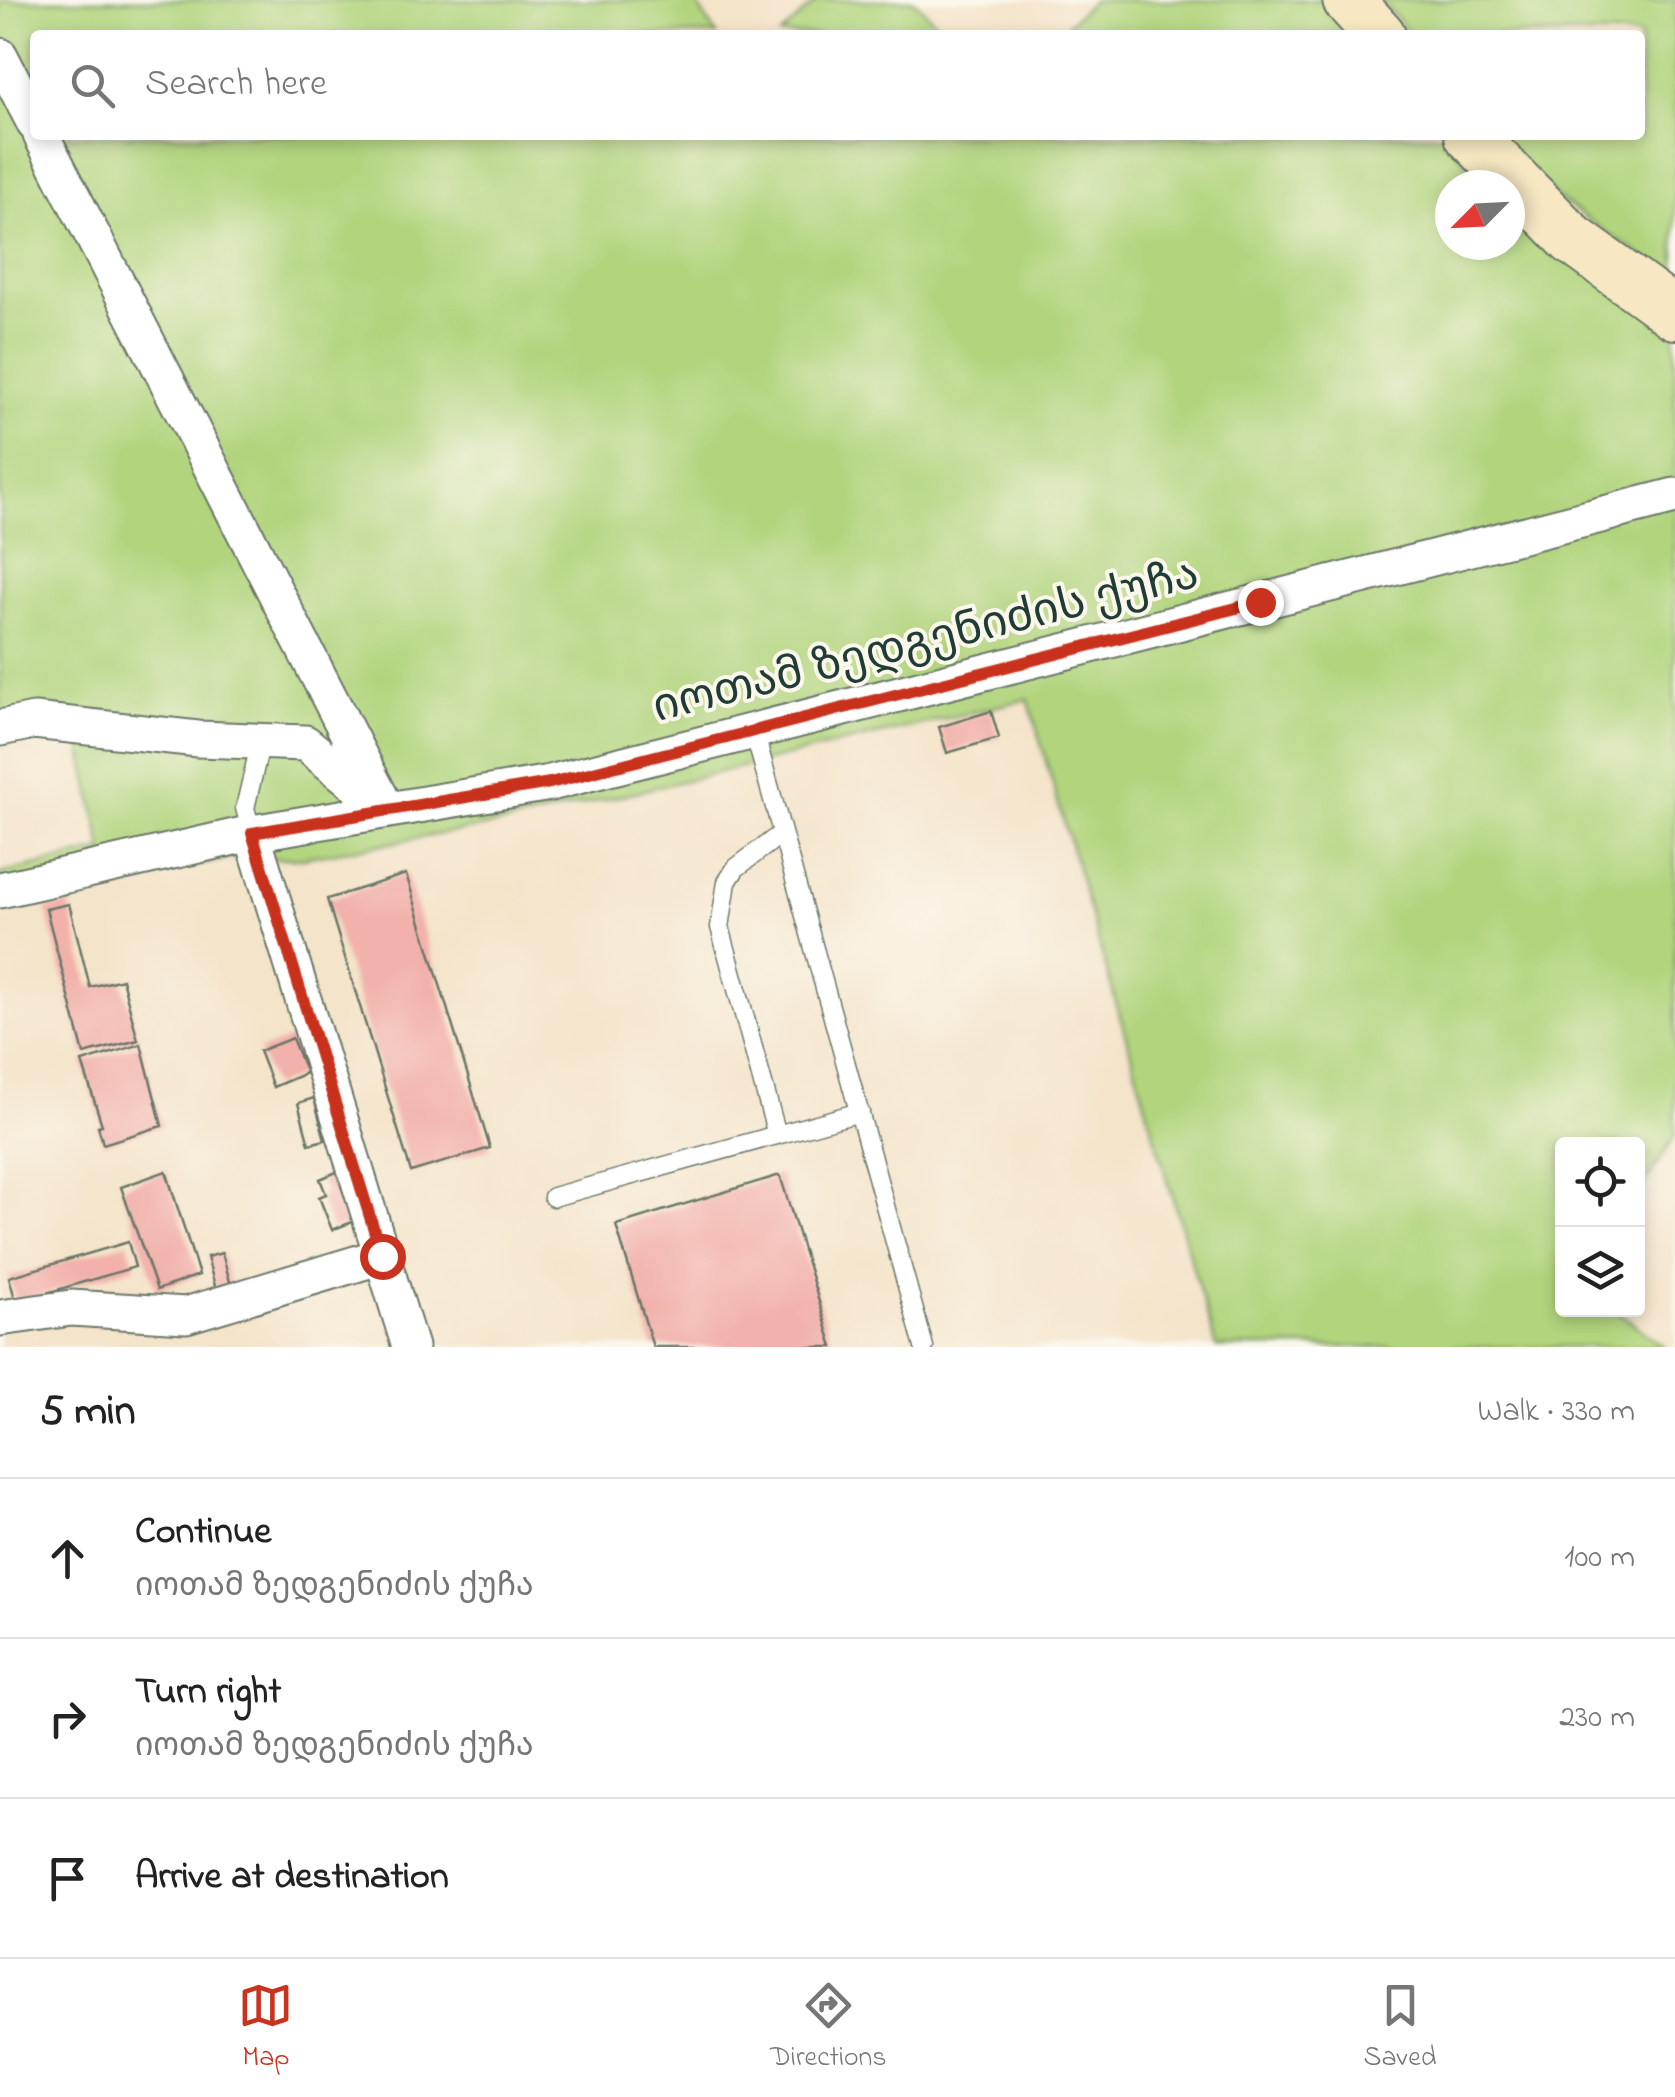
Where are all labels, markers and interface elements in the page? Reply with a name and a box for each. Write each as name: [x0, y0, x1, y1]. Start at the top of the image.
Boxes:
search box: [30, 30, 1645, 140]
text: Search here: [145, 57, 327, 113]
icon: search: [65, 58, 120, 113]
north arrow: [1435, 170, 1525, 260]
street label: იოთამ ზედგენიძის ქუჩა: [646, 543, 1206, 743]
route end: [1238, 580, 1284, 626]
map controls: [1555, 1137, 1645, 1317]
button: locate: [1555, 1137, 1645, 1227]
button: layers: [1555, 1227, 1645, 1317]
route start: [360, 1234, 406, 1280]
text: 5 min: [40, 1382, 135, 1443]
text: Walk · 330 m: [1478, 1389, 1635, 1436]
text: Continue: [135, 1505, 271, 1561]
icon: ahead: [40, 1531, 95, 1586]
text: 100 m: [1564, 1535, 1635, 1582]
text: იოთამ ზედგენიძის ქუჩა: [135, 1564, 534, 1611]
text: Turn right: [135, 1665, 281, 1721]
icon: right: [40, 1691, 95, 1746]
text: 230 m: [1559, 1695, 1635, 1742]
text: იოთამ ზედგენიძის ქუჩა: [135, 1724, 534, 1771]
text: Arrive at destination: [135, 1850, 449, 1906]
icon: arrive: [40, 1851, 95, 1906]
tab: Map: [238, 1978, 293, 2079]
tab: Directions: [770, 1978, 887, 2079]
tab: Saved: [1364, 1978, 1437, 2079]

